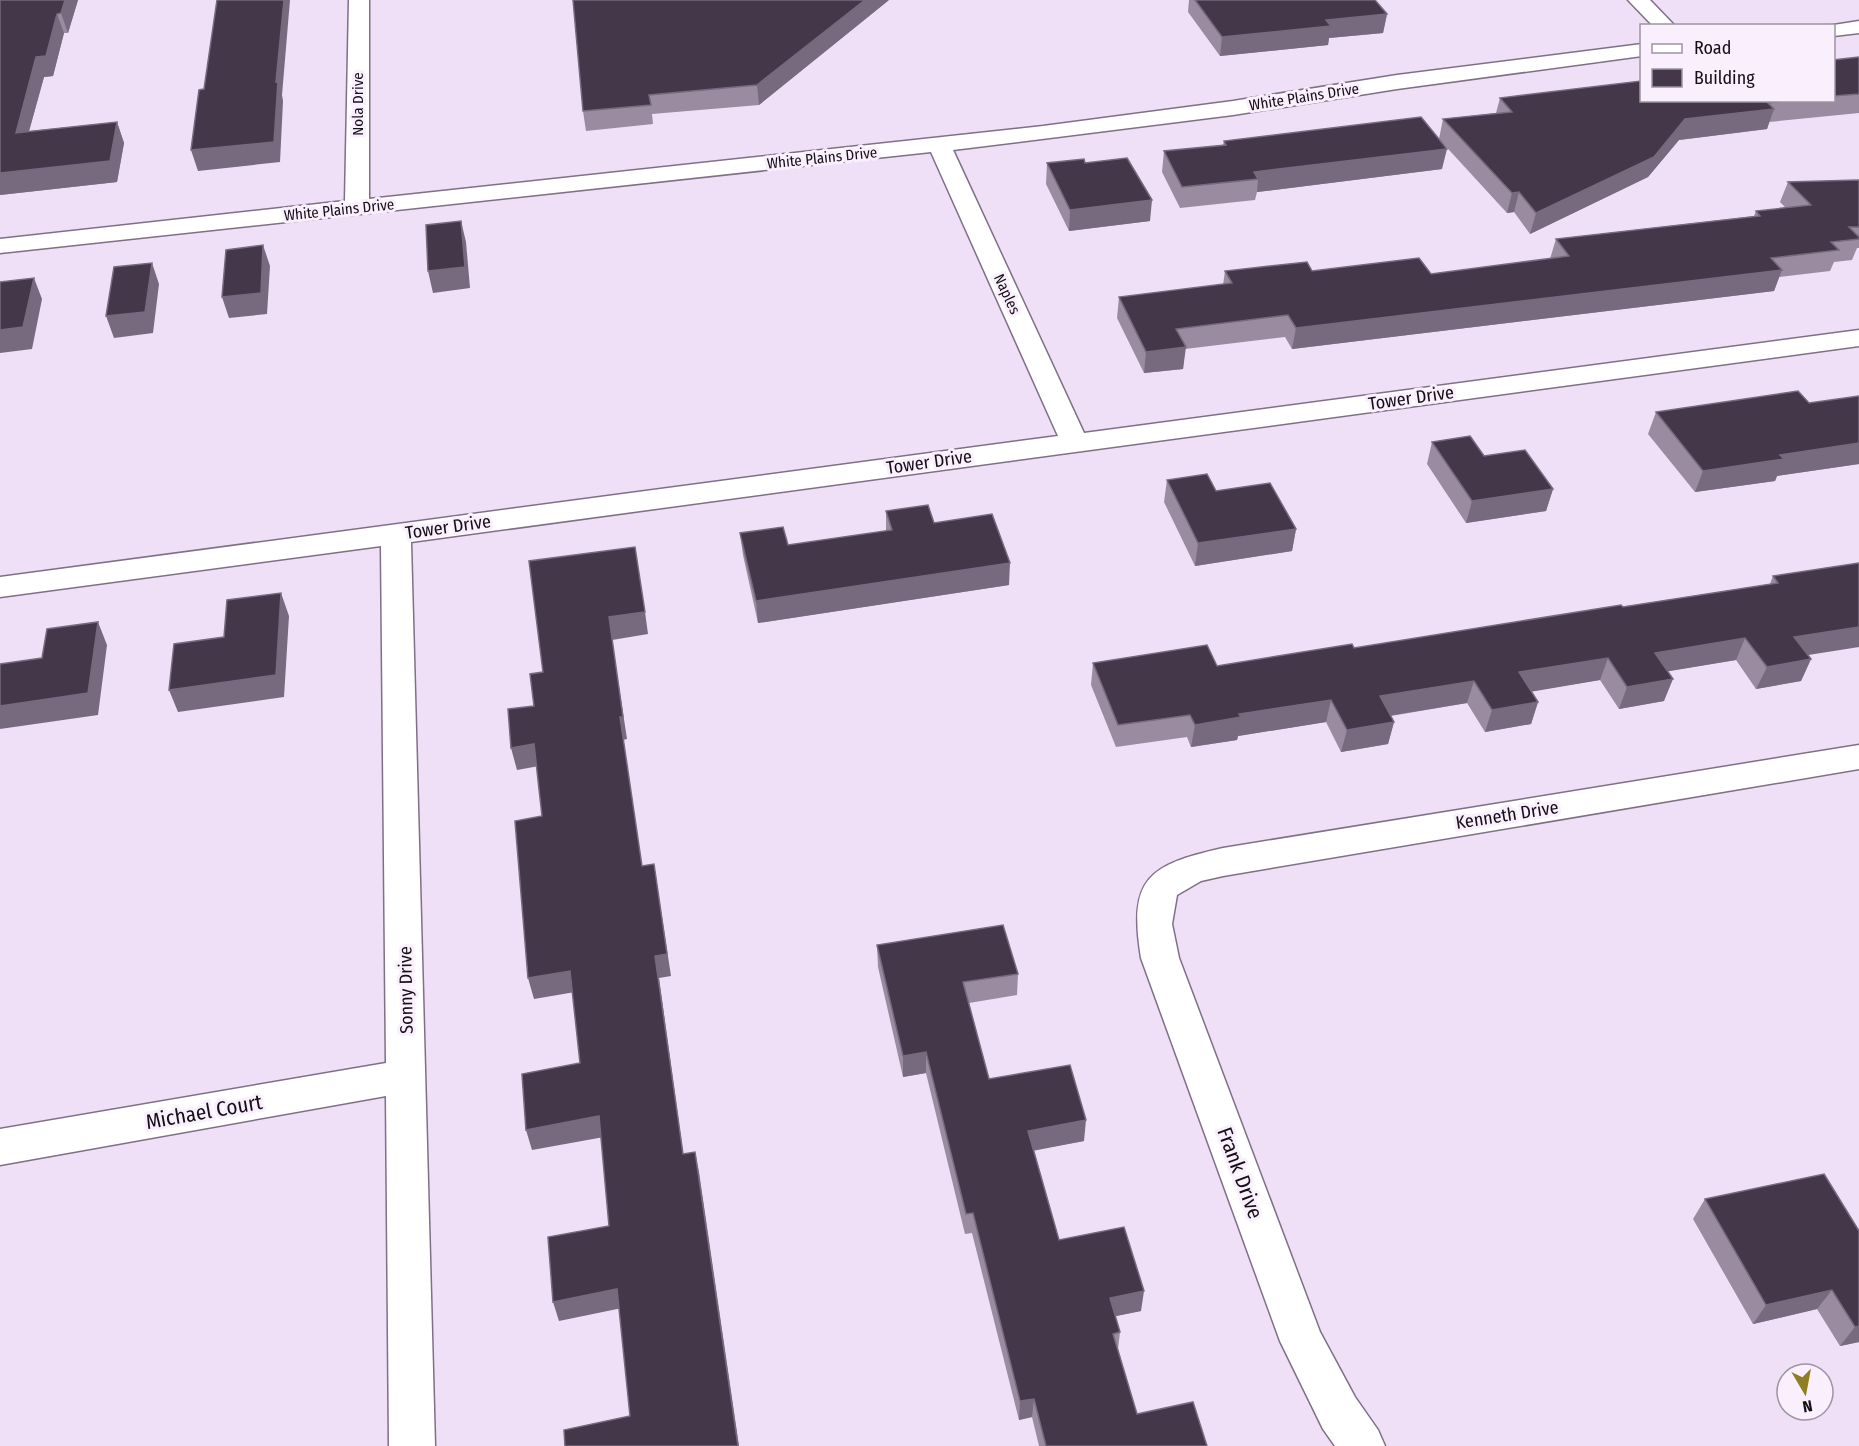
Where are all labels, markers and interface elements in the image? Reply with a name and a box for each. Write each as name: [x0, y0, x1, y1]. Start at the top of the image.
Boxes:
legend: [1640, 24, 1835, 102]
text: Road: [1694, 37, 1731, 59]
text: Building: [1694, 67, 1755, 89]
street label: Nola Drive: [349, 72, 367, 136]
street label: White Plains Drive: [1248, 79, 1360, 115]
street label: White Plains Drive: [766, 143, 878, 173]
street label: White Plains Drive: [283, 195, 395, 225]
street label: Naples: [990, 271, 1024, 317]
street label: Tower Drive: [1367, 381, 1455, 415]
street label: Tower Drive: [885, 445, 973, 479]
street label: Tower Drive: [404, 510, 492, 544]
street label: Kenneth Drive: [1454, 796, 1560, 834]
street label: Sonny Drive: [394, 946, 418, 1034]
street label: Michael Court: [144, 1089, 264, 1135]
street label: Frank Drive: [1211, 1124, 1269, 1222]
north arrow: [1775, 1362, 1835, 1422]
text: N: [1801, 1396, 1814, 1416]

